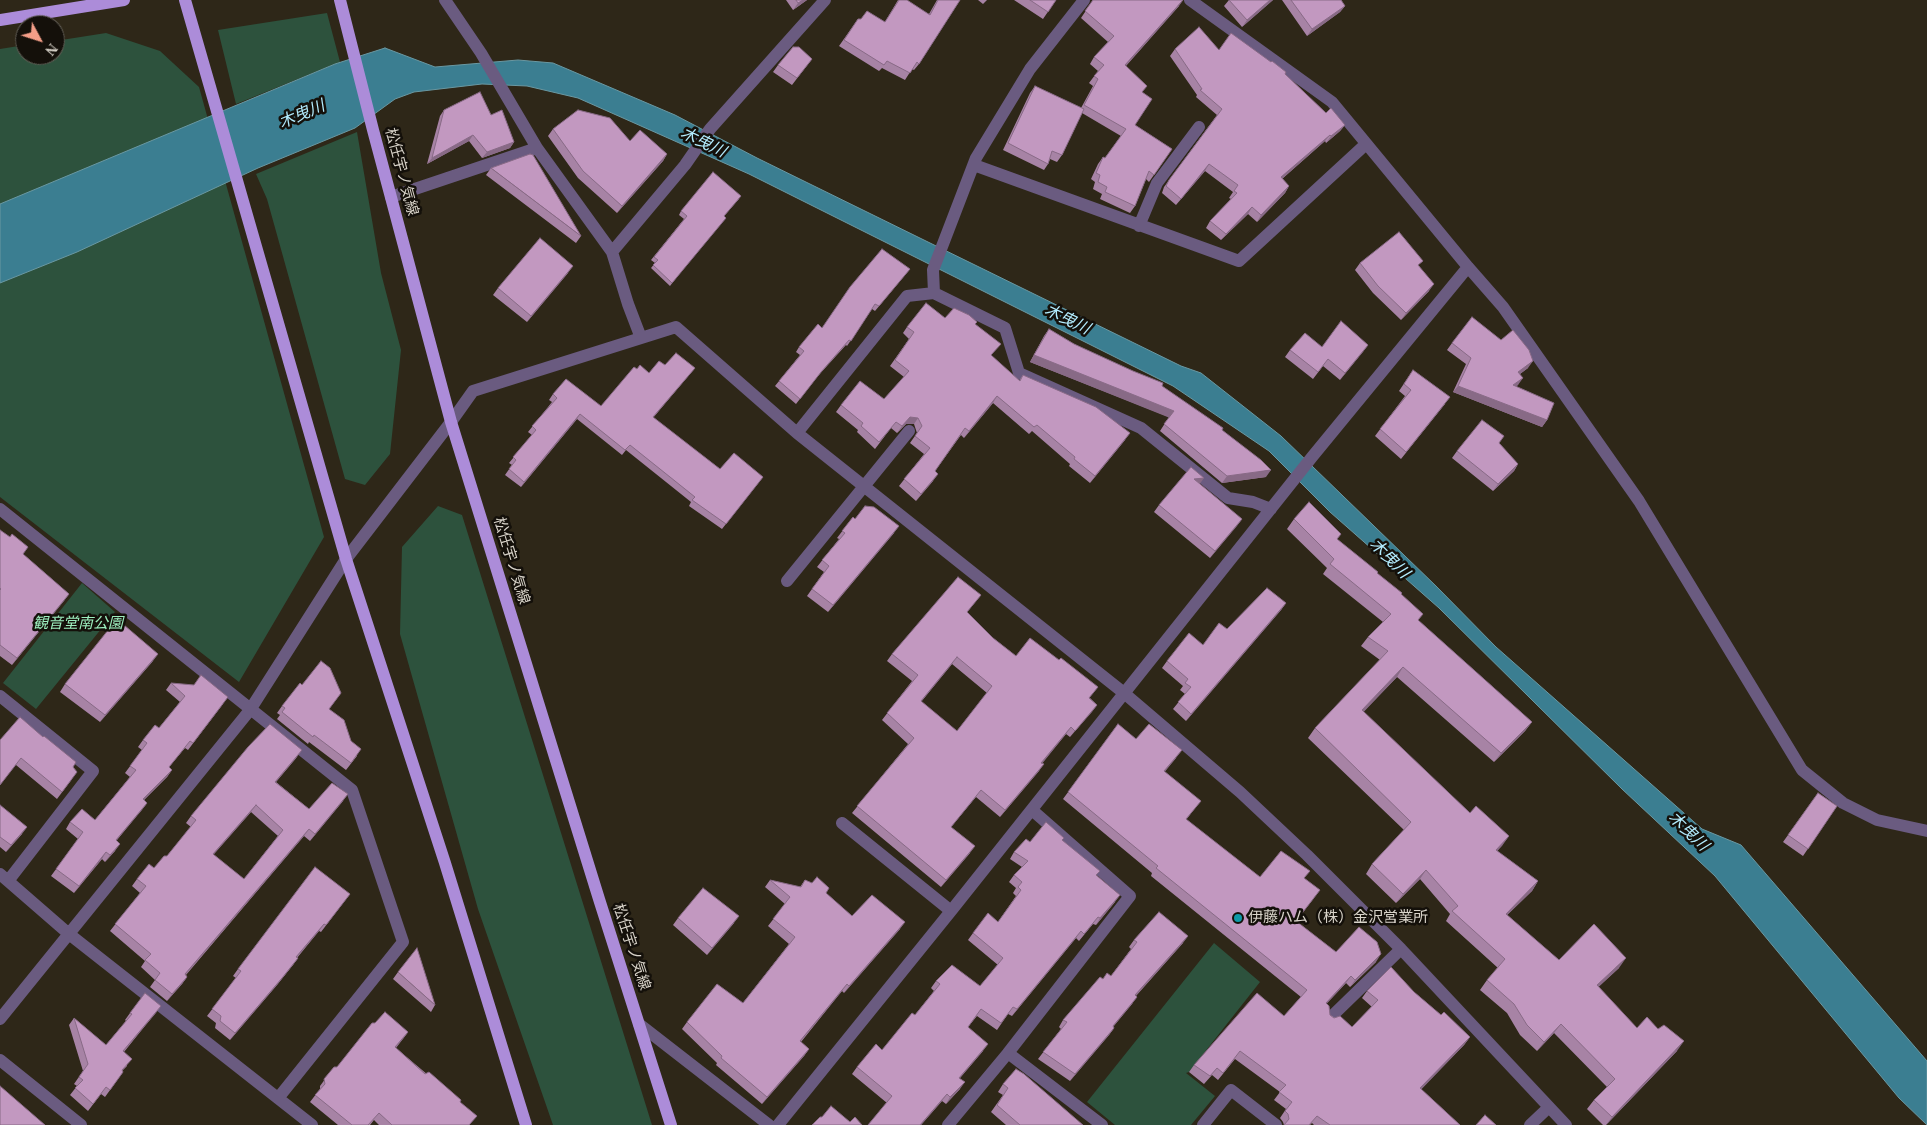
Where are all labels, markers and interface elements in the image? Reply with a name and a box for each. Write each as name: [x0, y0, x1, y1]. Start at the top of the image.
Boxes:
north arrow: [15, 15, 65, 65]
text: N: [42, 41, 60, 58]
water label: 木曳川: [276, 97, 328, 133]
water label: 木曳川: [677, 124, 729, 162]
street label: 松任宇ノ気線: [381, 126, 421, 218]
water label: 木曳川: [1041, 301, 1093, 339]
street label: 松任宇ノ気線: [489, 515, 533, 607]
water label: 木曳川: [1365, 535, 1413, 583]
park label: 観音堂南公園: [33, 615, 123, 633]
water label: 木曳川: [1664, 808, 1712, 856]
street label: 松任宇ノ気線: [609, 901, 653, 993]
place label: 伊藤ハム（株）金沢営業所: [1248, 909, 1428, 927]
marker: 伊藤ハム（株）金沢営業所: [1232, 912, 1244, 924]

